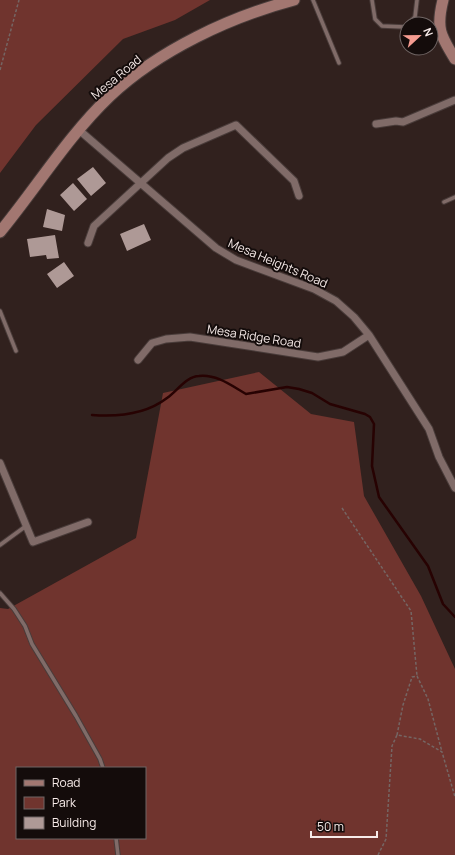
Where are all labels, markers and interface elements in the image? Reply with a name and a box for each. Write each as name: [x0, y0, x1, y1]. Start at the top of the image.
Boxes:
north arrow: [399, 16, 439, 56]
text: N: [420, 26, 437, 39]
street label: Mesa Road: [87, 51, 145, 103]
street label: Mesa Heights Road: [226, 234, 330, 292]
street label: Mesa Ridge Road: [206, 320, 302, 352]
legend: [16, 767, 146, 839]
text: Road: [52, 774, 80, 791]
text: Park: [52, 794, 77, 811]
scale bar: [311, 813, 377, 839]
text: Building: [52, 814, 96, 831]
text: 50 m: [317, 818, 344, 835]

